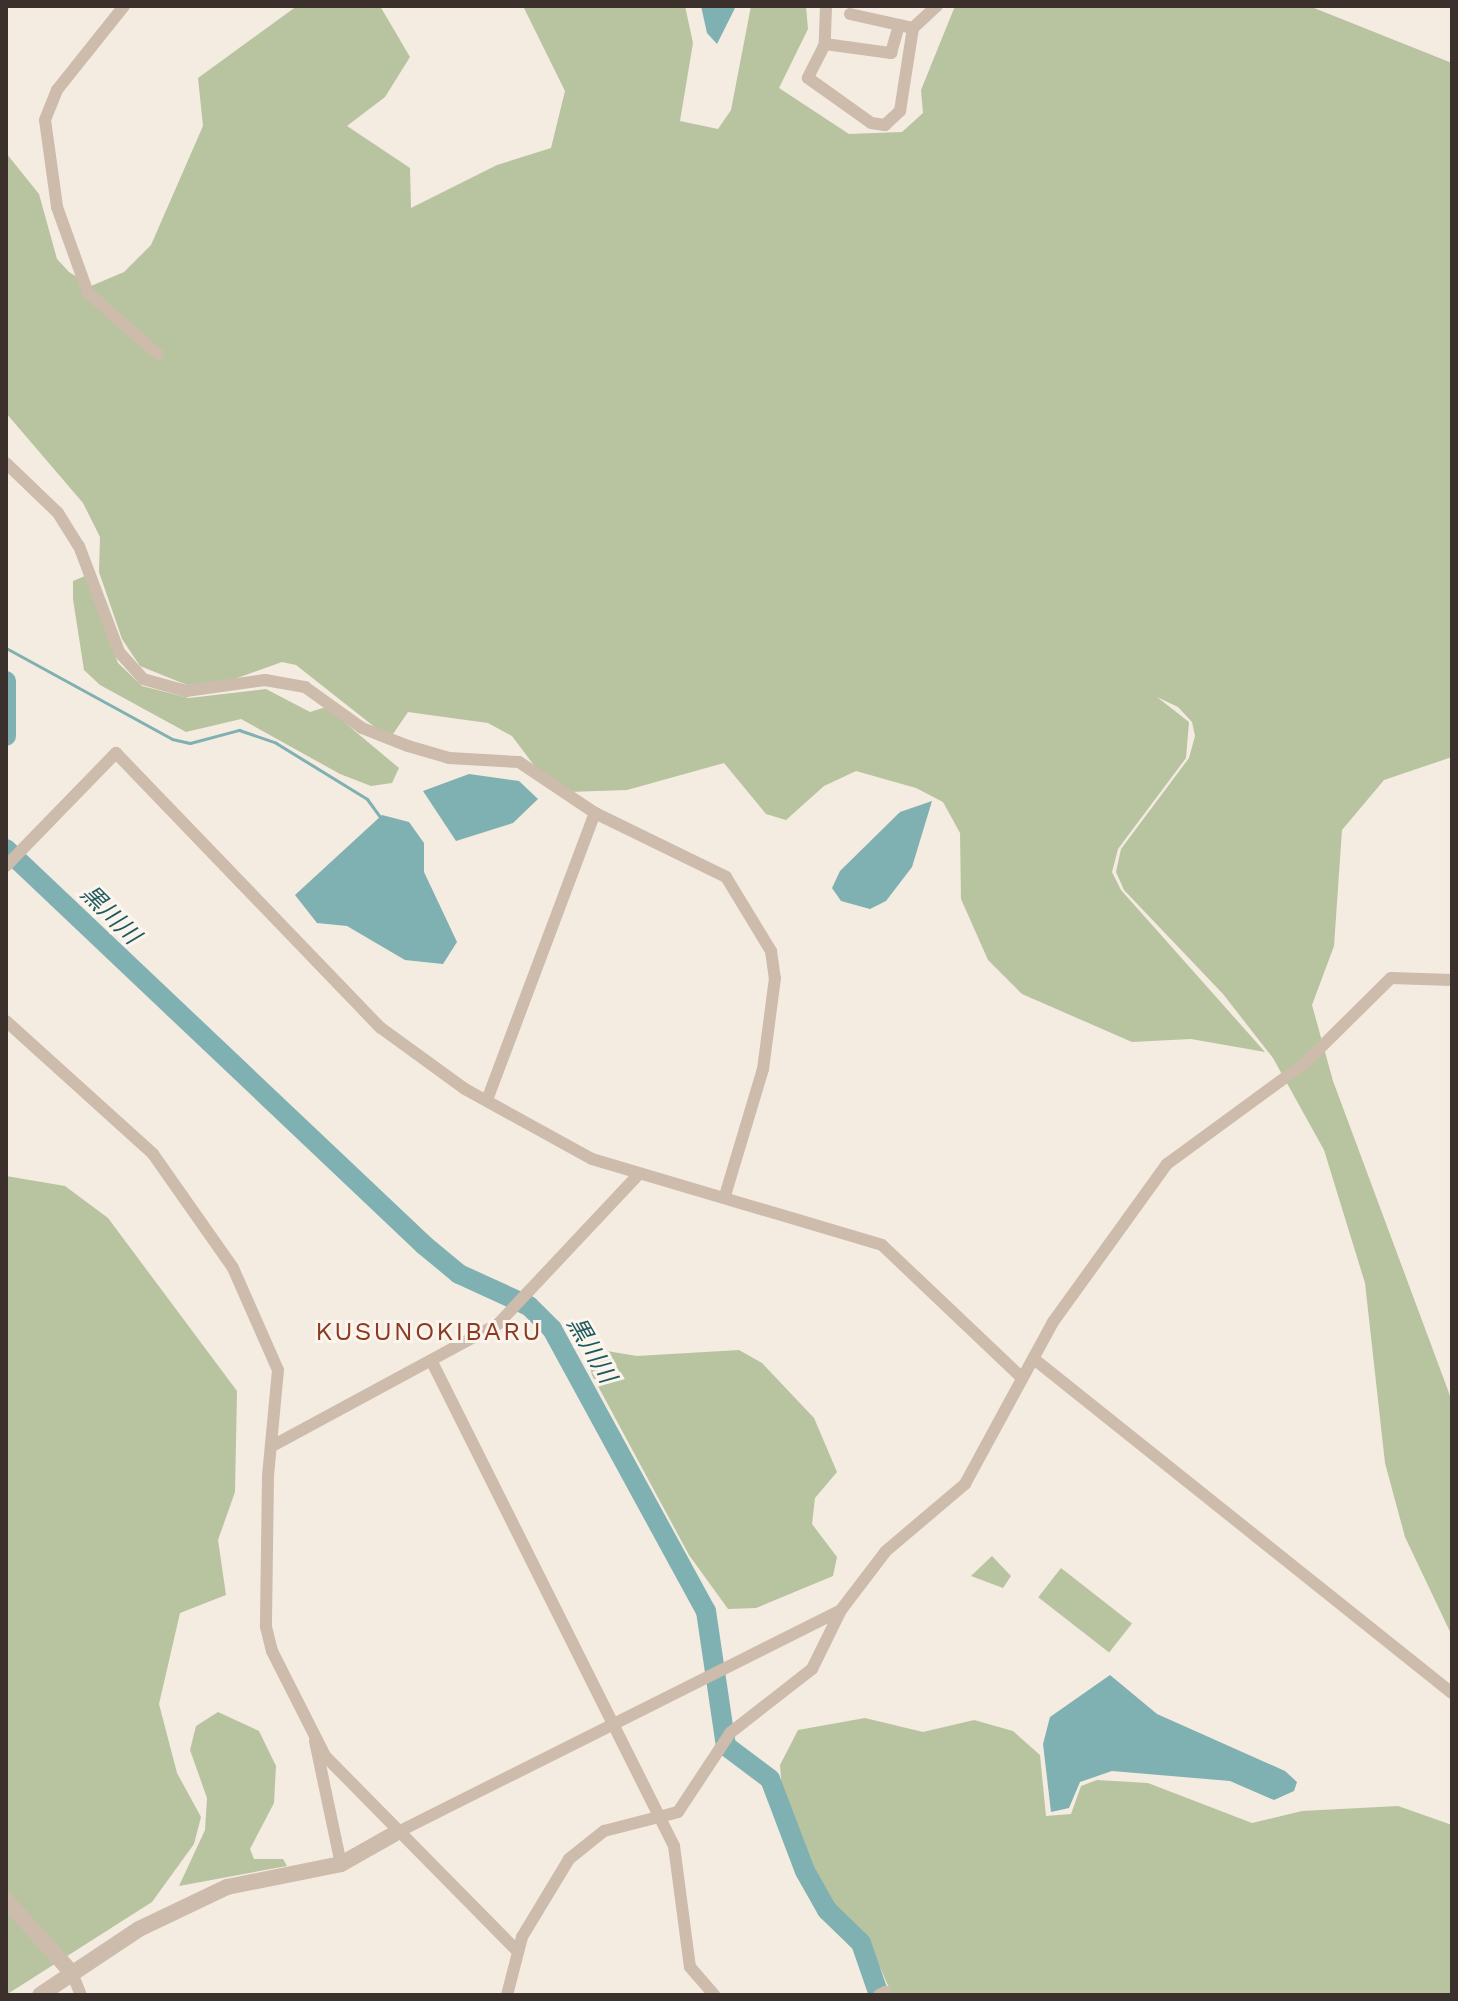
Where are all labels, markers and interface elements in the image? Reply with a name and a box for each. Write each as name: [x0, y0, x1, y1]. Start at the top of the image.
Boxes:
water label: 黒川川: [74, 879, 146, 951]
water label: 黒川川: [561, 1312, 621, 1388]
district label: KUSUNOKIBARU: [315, 1316, 543, 1348]

